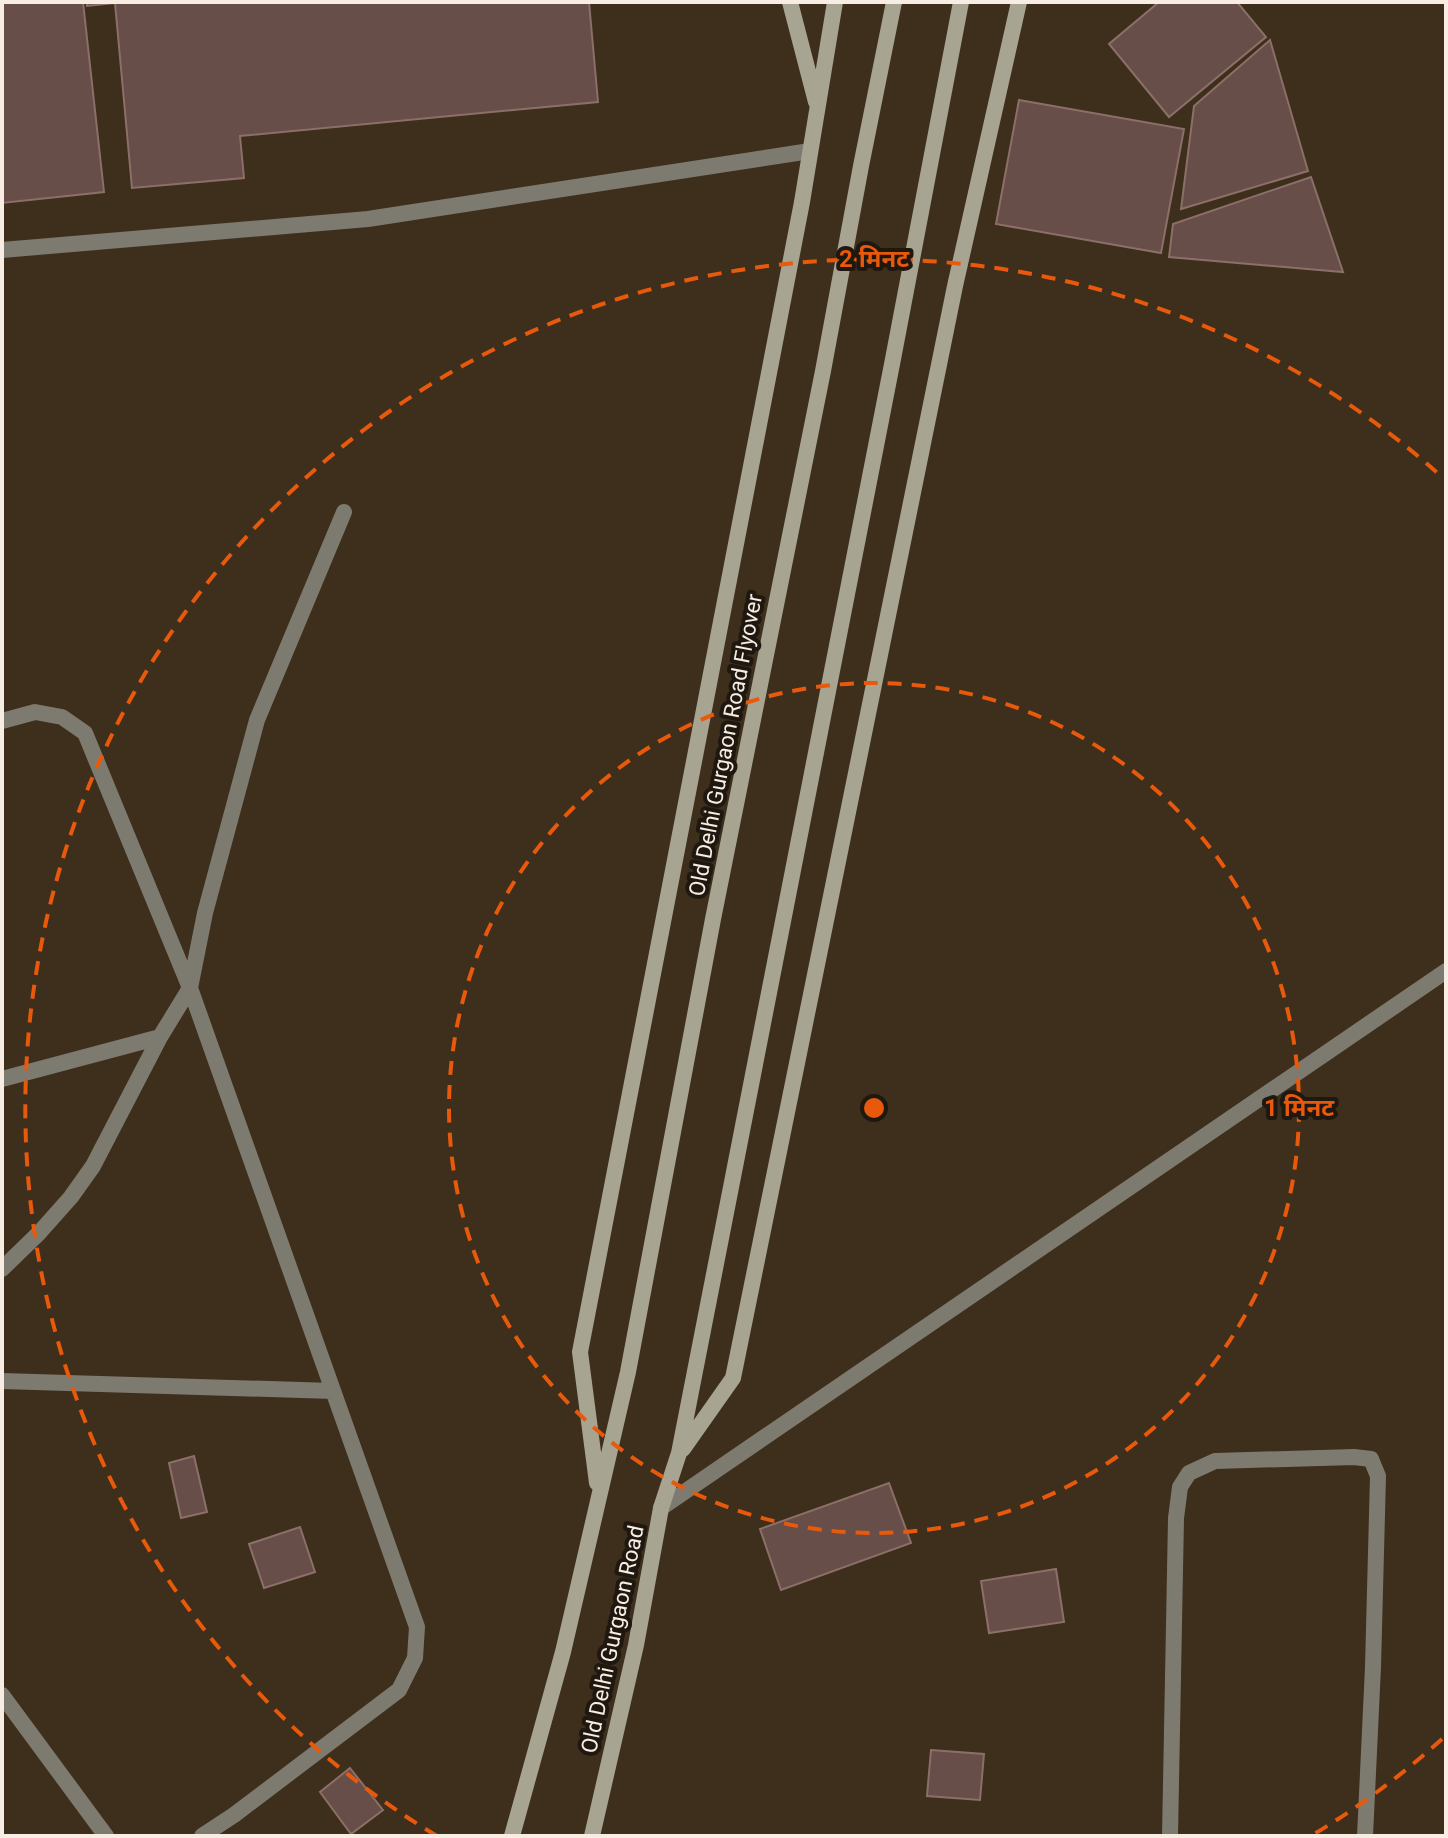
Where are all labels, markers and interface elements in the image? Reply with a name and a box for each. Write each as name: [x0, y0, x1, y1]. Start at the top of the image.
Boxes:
text: 2 मिनट: [839, 245, 910, 273]
street label: Old Delhi Gurgaon Road Flyover: [684, 591, 767, 898]
centre of rings: [860, 1094, 888, 1122]
text: 1 मिनट: [1264, 1094, 1335, 1122]
street label: Old Delhi Gurgaon Road: [576, 1523, 649, 1755]

